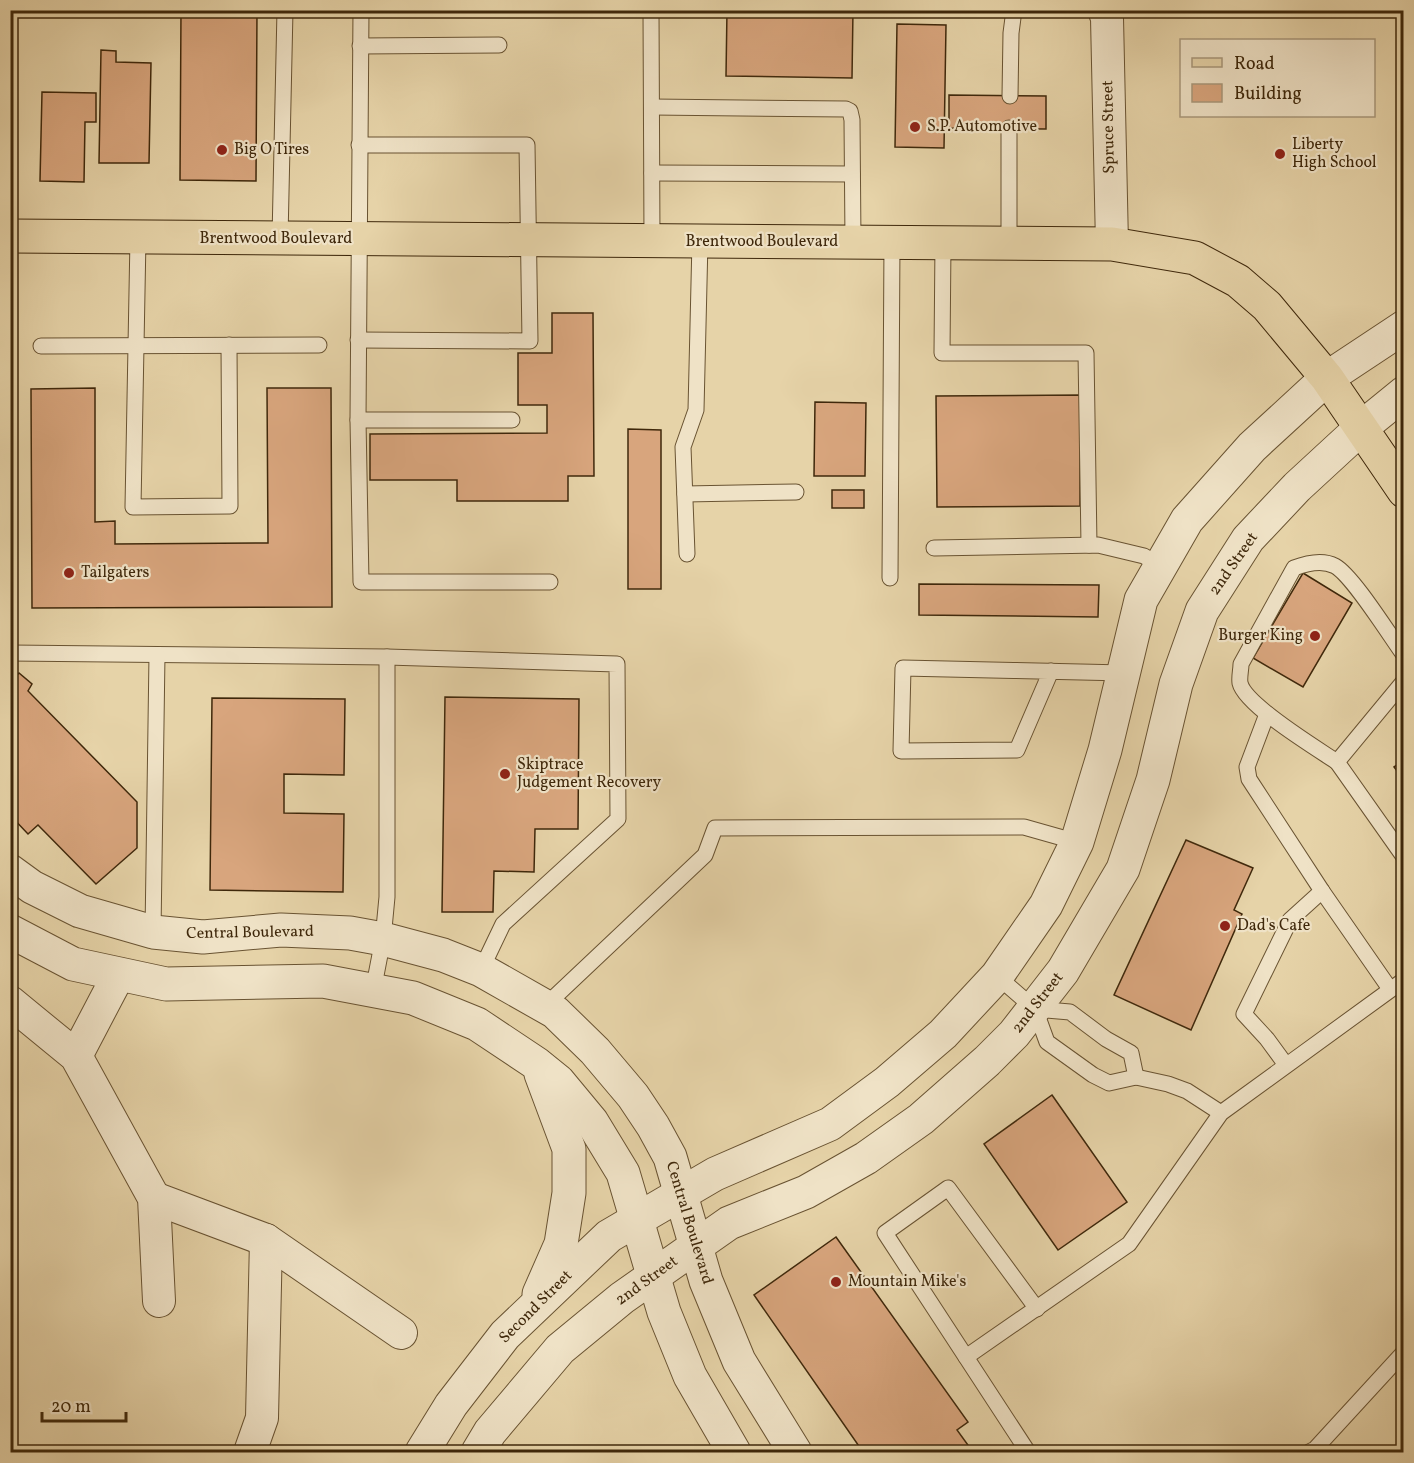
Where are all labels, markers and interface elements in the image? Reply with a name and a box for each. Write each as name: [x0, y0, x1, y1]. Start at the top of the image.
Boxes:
legend: [1180, 39, 1375, 117]
text: Road: [1234, 52, 1275, 77]
street label: Spruce Street: [1097, 80, 1121, 174]
text: Building: [1234, 82, 1302, 107]
place label: S.P. Automotive: [927, 116, 1037, 138]
marker: S.P. Automotive: [908, 120, 922, 134]
place label: Liberty High School: [1292, 134, 1377, 174]
place label: Big O Tires: [234, 139, 309, 161]
marker: Big O Tires: [215, 143, 229, 157]
marker: Liberty High School: [1273, 147, 1287, 161]
street label: Brentwood Boulevard: [200, 228, 352, 250]
street label: Brentwood Boulevard: [686, 231, 838, 253]
street label: 2nd Street: [1204, 528, 1264, 600]
place label: Tailgaters: [81, 562, 150, 584]
marker: Tailgaters: [62, 566, 76, 580]
place label: Burger King: [1218, 625, 1303, 647]
marker: Burger King: [1308, 629, 1322, 643]
place label: Skiptrace Judgement Recovery: [517, 754, 661, 794]
marker: Skiptrace Judgement Recovery: [498, 767, 512, 781]
place label: Dad's Cafe: [1237, 915, 1310, 937]
marker: Dad's Cafe: [1218, 919, 1232, 933]
street label: Central Boulevard: [186, 921, 314, 945]
street label: 2nd Street: [1007, 967, 1069, 1038]
street label: Central Boulevard: [660, 1159, 718, 1287]
street label: 2nd Street: [611, 1251, 683, 1311]
street label: Second Street: [494, 1265, 578, 1349]
place label: Mountain Mike's: [848, 1271, 966, 1293]
marker: Mountain Mike's: [829, 1275, 843, 1289]
scale bar: [42, 1385, 126, 1423]
text: 20 m: [51, 1395, 91, 1420]

